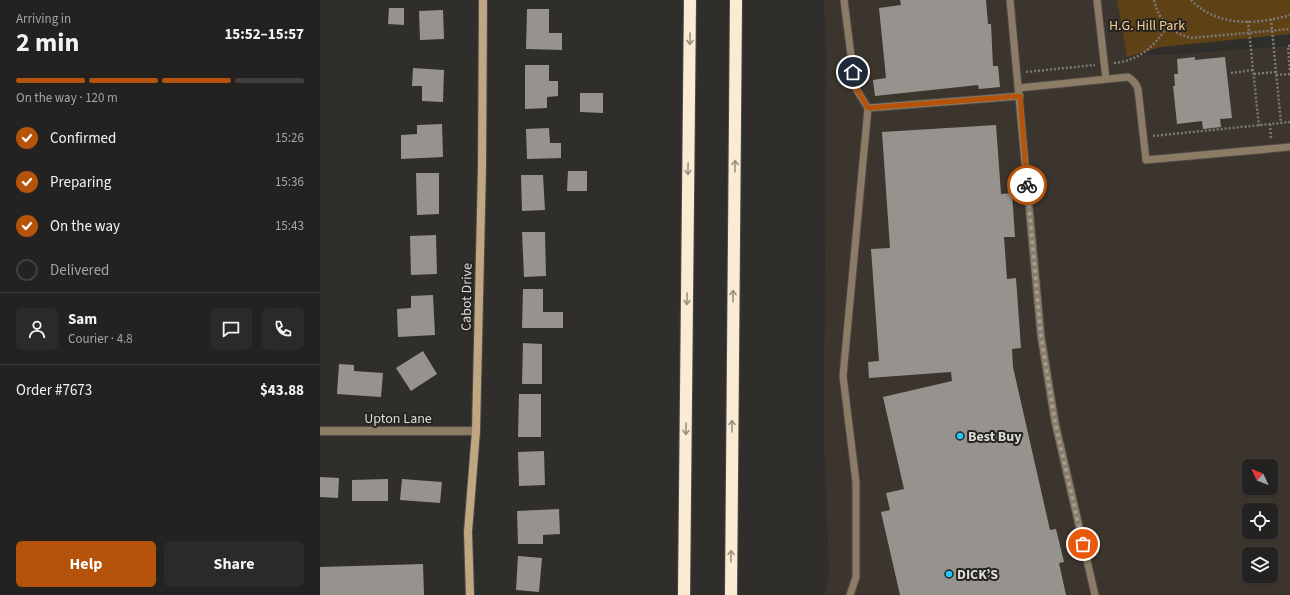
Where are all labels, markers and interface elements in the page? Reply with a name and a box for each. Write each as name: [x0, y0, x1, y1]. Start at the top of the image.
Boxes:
text: Arriving in: [16, 10, 71, 28]
park label: H.G. Hill Park: [1109, 16, 1185, 36]
text: 2 min: [16, 24, 79, 61]
text: 15:52–15:57: [224, 24, 304, 45]
one-way arrow: [686, 32, 694, 45]
pin: [836, 55, 870, 89]
icon: home: [842, 61, 864, 83]
text: On the way · 120 m: [16, 89, 118, 107]
icon: check: [16, 127, 38, 149]
text: Confirmed: [50, 128, 116, 149]
text: 15:26: [275, 129, 304, 147]
one-way arrow: [731, 160, 739, 173]
one-way arrow: [685, 162, 692, 175]
courier: [1007, 165, 1047, 205]
icon: check: [16, 171, 38, 193]
text: Preparing: [50, 172, 111, 193]
text: 15:36: [275, 173, 304, 191]
icon: bike: [1016, 174, 1038, 196]
icon: check: [16, 215, 38, 237]
text: On the way: [50, 216, 120, 237]
text: 15:43: [275, 217, 304, 235]
text: Delivered: [50, 260, 109, 281]
street label: Cabot Drive: [456, 263, 478, 331]
one-way arrow: [730, 290, 737, 303]
one-way arrow: [683, 292, 691, 305]
button: person: [16, 308, 58, 350]
button: chat: [210, 308, 252, 350]
button: phone: [262, 308, 304, 350]
text: Sam: [68, 309, 97, 330]
text: Courier · 4.8: [68, 330, 133, 348]
text: Order #7673: [16, 380, 92, 401]
text: $43.88: [260, 380, 304, 401]
street label: Upton Lane: [364, 409, 432, 429]
one-way arrow: [728, 420, 736, 433]
one-way arrow: [682, 422, 689, 435]
place label: Best Buy: [968, 427, 1022, 447]
marker: Best Buy: [955, 431, 965, 441]
north arrow: [1242, 459, 1278, 495]
map controls: [1242, 459, 1278, 583]
button: locate: [1242, 503, 1278, 539]
pin: [1066, 527, 1100, 561]
icon: bag: [1072, 533, 1094, 555]
button: Help: [16, 541, 156, 587]
button: Share: [164, 541, 304, 587]
button: layers: [1242, 547, 1278, 583]
one-way arrow: [727, 550, 735, 563]
place label: DICK’S: [957, 565, 998, 585]
marker: DICK’S: [944, 569, 954, 579]

